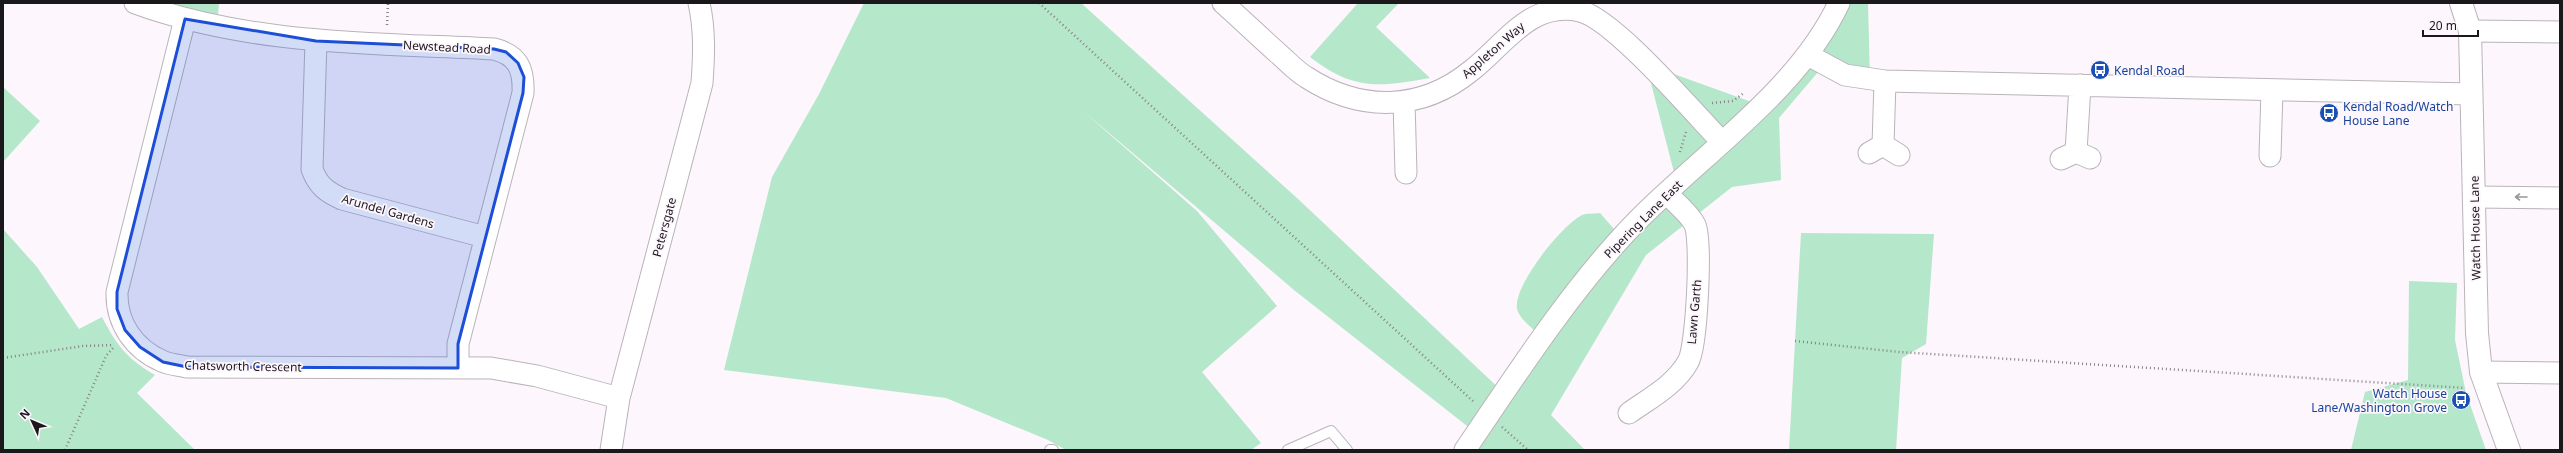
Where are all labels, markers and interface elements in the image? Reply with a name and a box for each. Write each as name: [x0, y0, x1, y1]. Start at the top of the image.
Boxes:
scale bar: [2423, 12, 2478, 38]
street label: Appleton Way: [1458, 17, 1529, 82]
text: 20 m: [2429, 17, 2457, 34]
street label: Newstead Road: [403, 36, 491, 58]
bus stop icon: Kendal Road: [2089, 59, 2111, 81]
place label: Kendal Road: [2114, 62, 2185, 79]
place label: Kendal Road/Watch House Lane: [2343, 98, 2453, 129]
bus stop icon: Kendal Road/Watch House Lane: [2318, 102, 2340, 124]
street label: Watch House Lane: [2466, 175, 2484, 280]
street label: Pipering Lane East: [1600, 176, 1686, 262]
street label: Arundel Gardens: [340, 190, 436, 232]
one-way arrow: [2515, 193, 2528, 201]
street label: Petersgate: [648, 195, 680, 259]
street label: Lawn Garth: [1683, 279, 1705, 345]
street label: Chatsworth Crescent: [184, 356, 303, 376]
place label: Watch House Lane/Washington Grove: [2311, 385, 2447, 416]
bus stop icon: Watch House Lane/Washington Grove: [2450, 389, 2472, 411]
north arrow: [12, 401, 52, 441]
text: N: [16, 405, 33, 422]

